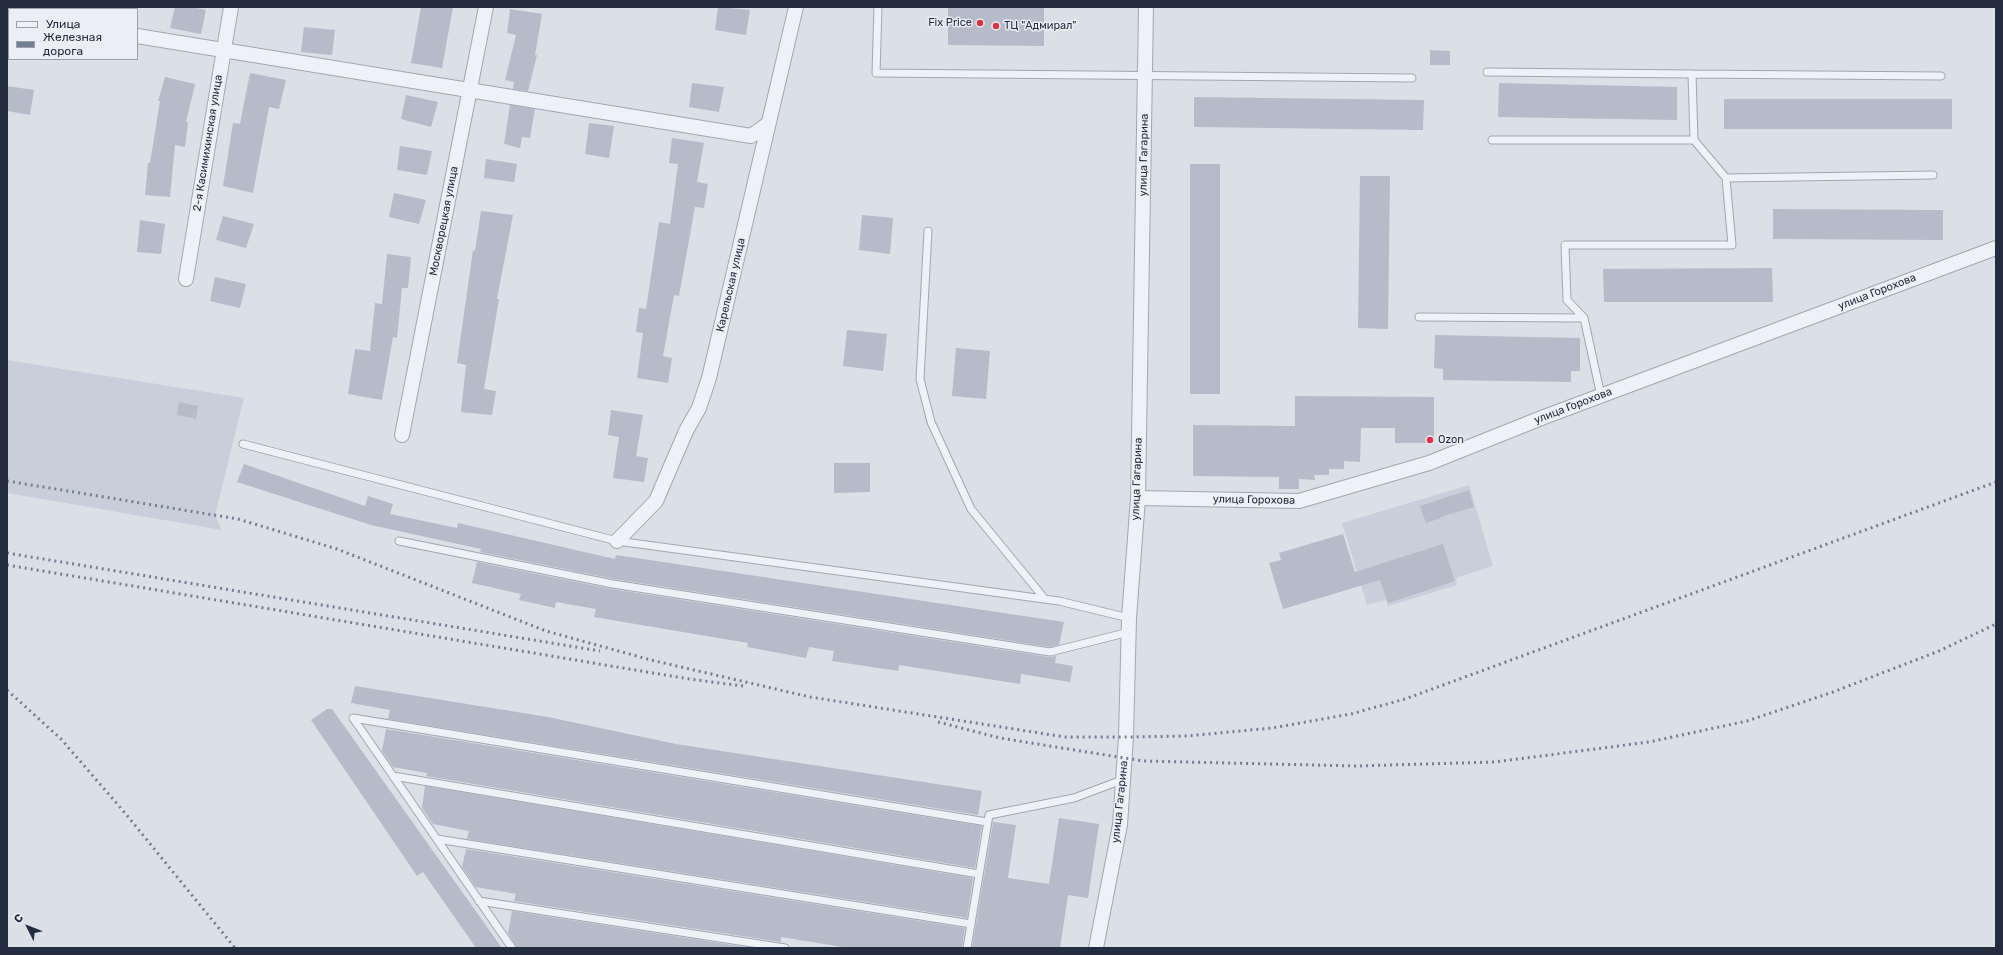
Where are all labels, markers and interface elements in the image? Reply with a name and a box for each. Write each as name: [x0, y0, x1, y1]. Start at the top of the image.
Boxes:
legend: [8, 8, 138, 60]
place label: Fix Price: [928, 16, 972, 30]
text: Улица: [46, 17, 80, 31]
marker: Fix Price: [975, 18, 985, 28]
place label: ТЦ "Адмирал": [1004, 19, 1076, 33]
marker: ТЦ "Адмирал": [991, 21, 1001, 31]
text: Железная дорога: [43, 30, 102, 58]
street label: 2-я Касимихинская улица: [191, 74, 225, 212]
street label: улица Гагарина: [1137, 113, 1151, 197]
street label: Москворецкая улица: [427, 165, 461, 277]
street label: Карельская улица: [714, 237, 748, 333]
street label: улица Горохова: [1836, 271, 1918, 313]
street label: улица Горохова: [1532, 385, 1614, 427]
place label: Ozon: [1438, 433, 1464, 447]
marker: Ozon: [1425, 435, 1435, 445]
street label: улица Гагарина: [1129, 437, 1145, 521]
street label: улица Горохова: [1213, 493, 1295, 507]
street label: улица Гагарина: [1109, 760, 1131, 844]
north arrow: [8, 907, 48, 947]
text: С: [11, 911, 26, 926]

